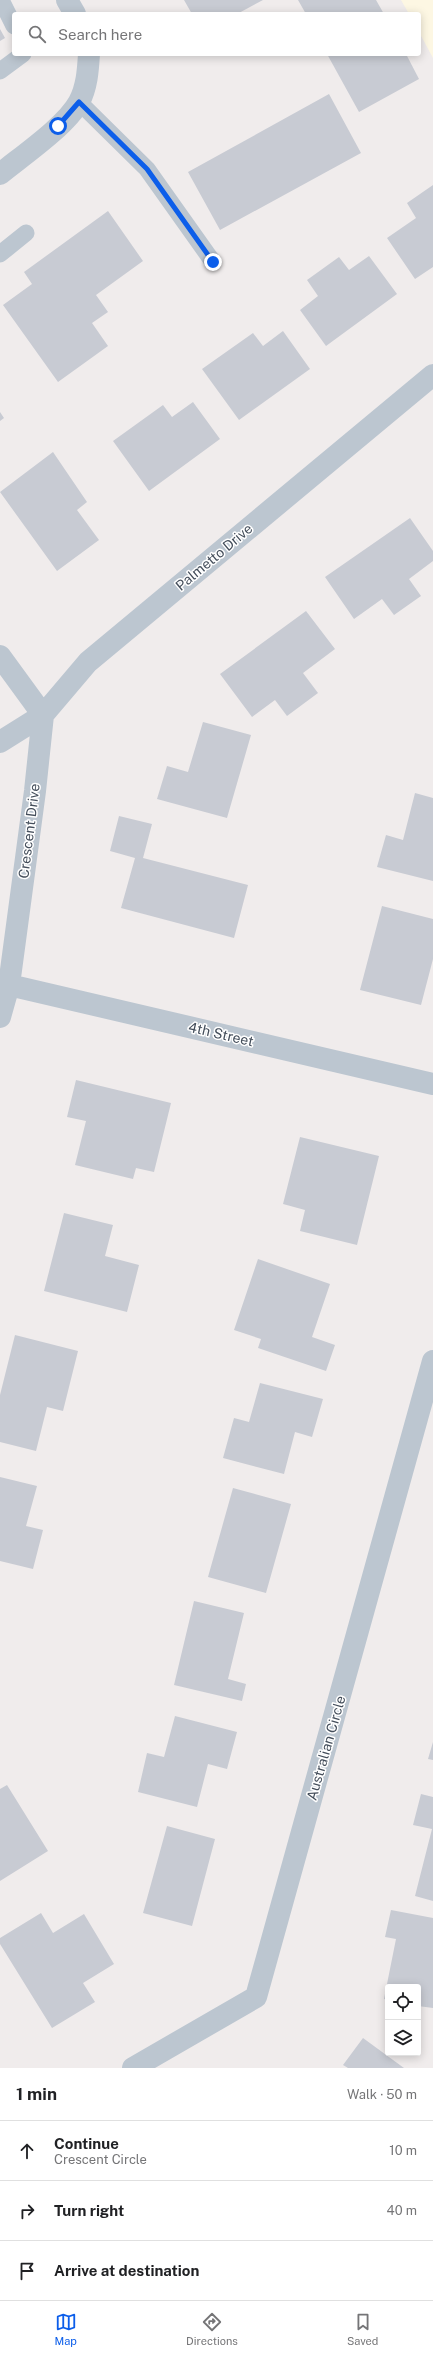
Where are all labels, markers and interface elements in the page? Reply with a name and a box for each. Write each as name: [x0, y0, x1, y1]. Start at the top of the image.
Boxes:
search box: [12, 12, 421, 56]
icon: search: [26, 23, 48, 45]
text: Search here: [58, 26, 142, 43]
route start: [49, 117, 67, 135]
route end: [204, 253, 222, 271]
street label: Palmetto Drive: [172, 520, 256, 594]
street label: Crescent Drive: [15, 783, 43, 879]
street label: 4th Street: [187, 1019, 255, 1049]
street label: Australian Circle: [303, 1694, 349, 1802]
map controls: [385, 1984, 421, 2056]
button: locate: [385, 1984, 421, 2020]
button: layers: [385, 2020, 421, 2056]
text: 1 min: [16, 2084, 57, 2104]
text: Walk · 50 m: [347, 2087, 417, 2102]
text: Continue: [54, 2135, 119, 2152]
icon: ahead: [16, 2140, 38, 2162]
text: 10 m: [389, 2143, 417, 2158]
text: Crescent Circle: [54, 2152, 147, 2167]
icon: right: [16, 2200, 38, 2222]
text: Turn right: [54, 2202, 124, 2219]
text: 40 m: [386, 2203, 417, 2218]
icon: arrive: [16, 2260, 38, 2282]
text: Arrive at destination: [54, 2262, 199, 2279]
tab: Map: [55, 2311, 77, 2347]
tab: Directions: [186, 2311, 238, 2347]
tab: Saved: [347, 2311, 378, 2347]

